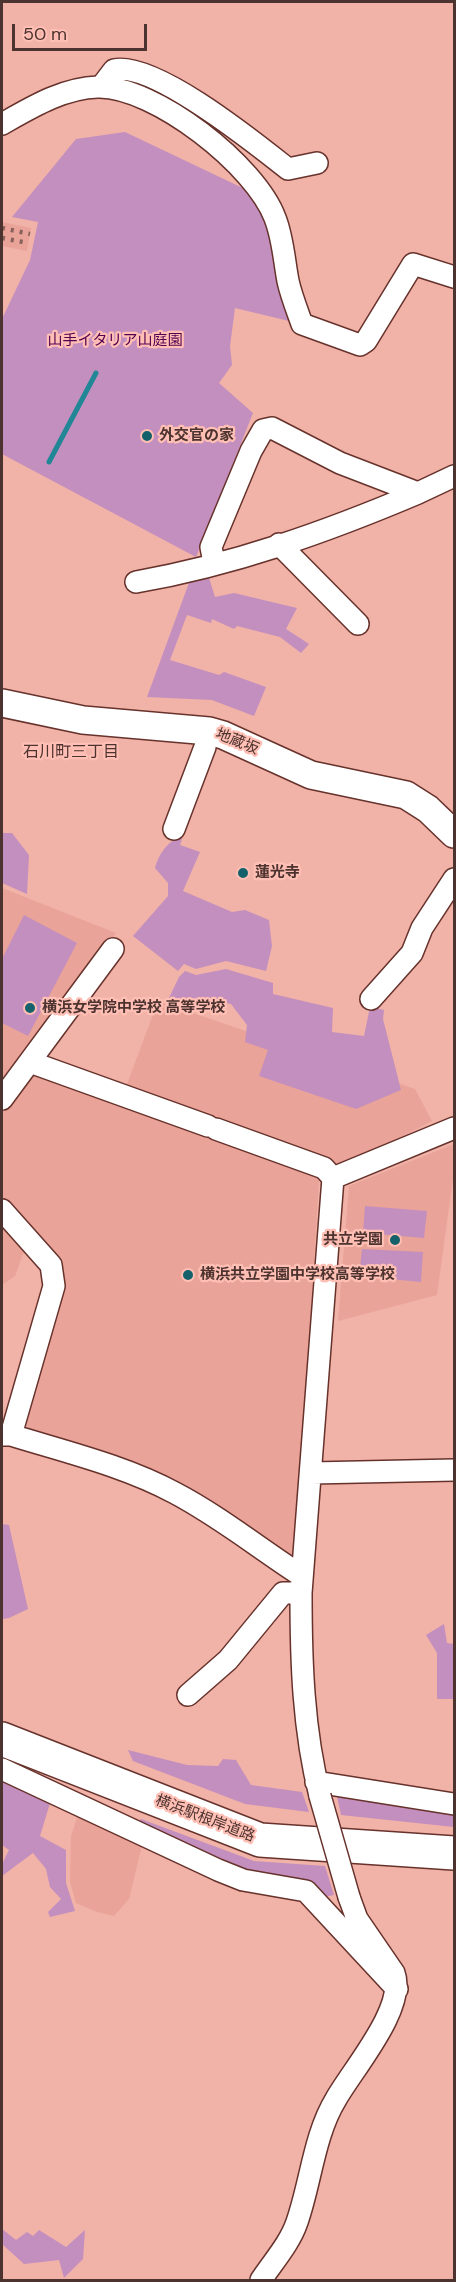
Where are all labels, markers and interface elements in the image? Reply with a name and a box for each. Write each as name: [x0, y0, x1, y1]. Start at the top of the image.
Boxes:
scale bar: [15, 12, 150, 50]
text: 50 m: [23, 22, 67, 46]
park label: 山手イタリア山庭園: [48, 332, 182, 350]
place label: 外交官の家: [159, 427, 234, 445]
marker: 外交官の家: [140, 429, 154, 443]
street label: 地蔵坂: [213, 725, 261, 759]
district label: 石川町三丁目: [23, 743, 119, 763]
place label: 蓮光寺: [255, 864, 300, 882]
marker: 蓮光寺: [236, 866, 250, 880]
place label: 横浜女学院中学校 高等学校: [42, 999, 226, 1017]
marker: 横浜女学院中学校 高等学校: [23, 1001, 37, 1015]
place label: 共立学園: [323, 1231, 383, 1249]
marker: 共立学園: [388, 1233, 402, 1247]
place label: 横浜共立学園中学校高等学校: [200, 1266, 395, 1284]
marker: 横浜共立学園中学校高等学校: [181, 1268, 195, 1282]
street label: 横浜駅根岸道路: [153, 1792, 257, 1846]

